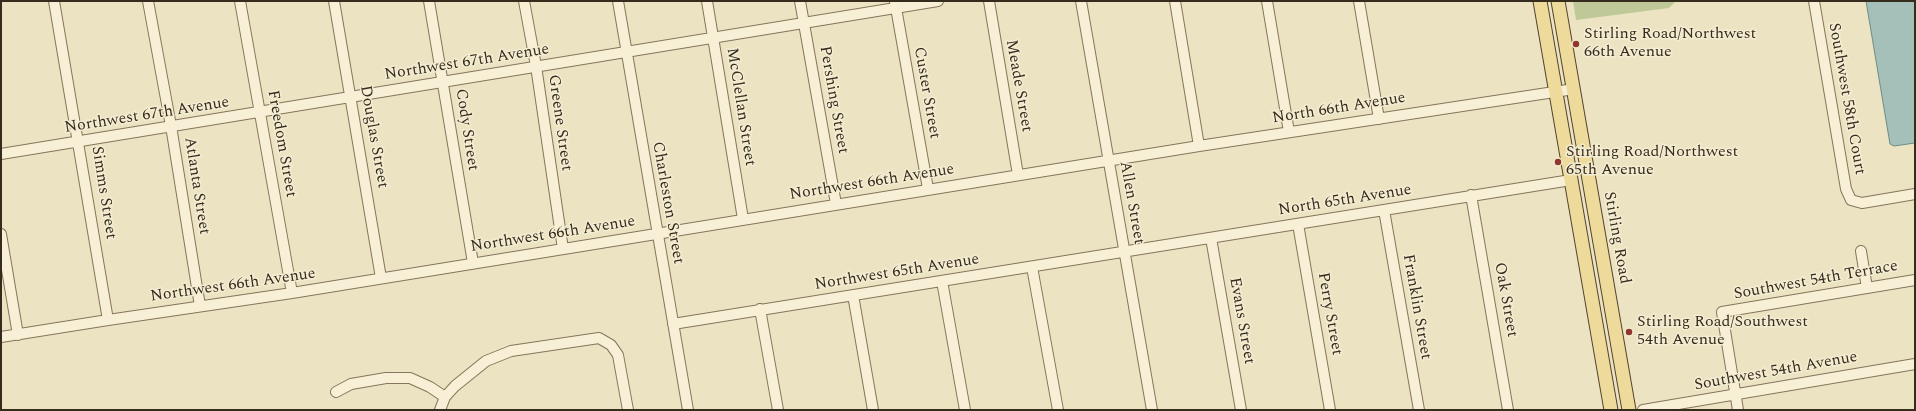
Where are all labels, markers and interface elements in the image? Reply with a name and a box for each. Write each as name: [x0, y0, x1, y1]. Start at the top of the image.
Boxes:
street label: Southwest 58th Court: [1823, 22, 1869, 176]
place label: Stirling Road/Northwest 66th Avenue: [1584, 25, 1756, 63]
street label: Meade Street: [1000, 38, 1036, 134]
marker: Stirling Road/Northwest 66th Avenue: [1571, 39, 1581, 49]
street label: Northwest 67th Avenue: [383, 40, 551, 86]
street label: Pershing Street: [814, 45, 852, 155]
street label: Custer Street: [908, 45, 944, 141]
street label: McClellan Street: [721, 46, 759, 168]
street label: Greene Street: [543, 74, 575, 172]
street label: Douglas Street: [355, 84, 391, 190]
street label: Cody Street: [450, 88, 482, 172]
street label: Freedom Street: [262, 89, 300, 199]
street label: North 66th Avenue: [1271, 89, 1407, 129]
street label: Northwest 67th Avenue: [63, 93, 231, 139]
street label: Atlanta Street: [179, 136, 213, 236]
street label: Charleston Street: [647, 140, 687, 266]
place label: Stirling Road/Northwest 65th Avenue: [1566, 143, 1738, 181]
street label: Simms Street: [86, 145, 120, 241]
marker: Stirling Road/Northwest 65th Avenue: [1553, 157, 1563, 167]
street label: Northwest 66th Avenue: [788, 160, 956, 206]
street label: Allen Street: [1114, 160, 1148, 246]
street label: North 65th Avenue: [1277, 181, 1413, 221]
street label: Stirling Road: [1598, 190, 1634, 286]
street label: Northwest 66th Avenue: [469, 212, 637, 258]
street label: Northwest 65th Avenue: [813, 250, 981, 296]
street label: Franklin Street: [1397, 253, 1435, 361]
street label: Southwest 54th Terrace: [1732, 257, 1900, 305]
street label: Oak Street: [1489, 261, 1521, 339]
street label: Northwest 66th Avenue: [149, 265, 317, 307]
street label: Perry Street: [1312, 271, 1346, 357]
street label: Evans Street: [1224, 276, 1258, 366]
place label: Stirling Road/Southwest 54th Avenue: [1637, 313, 1808, 351]
marker: Stirling Road/Southwest 54th Avenue: [1624, 327, 1634, 337]
street label: Southwest 54th Avenue: [1693, 348, 1859, 396]

